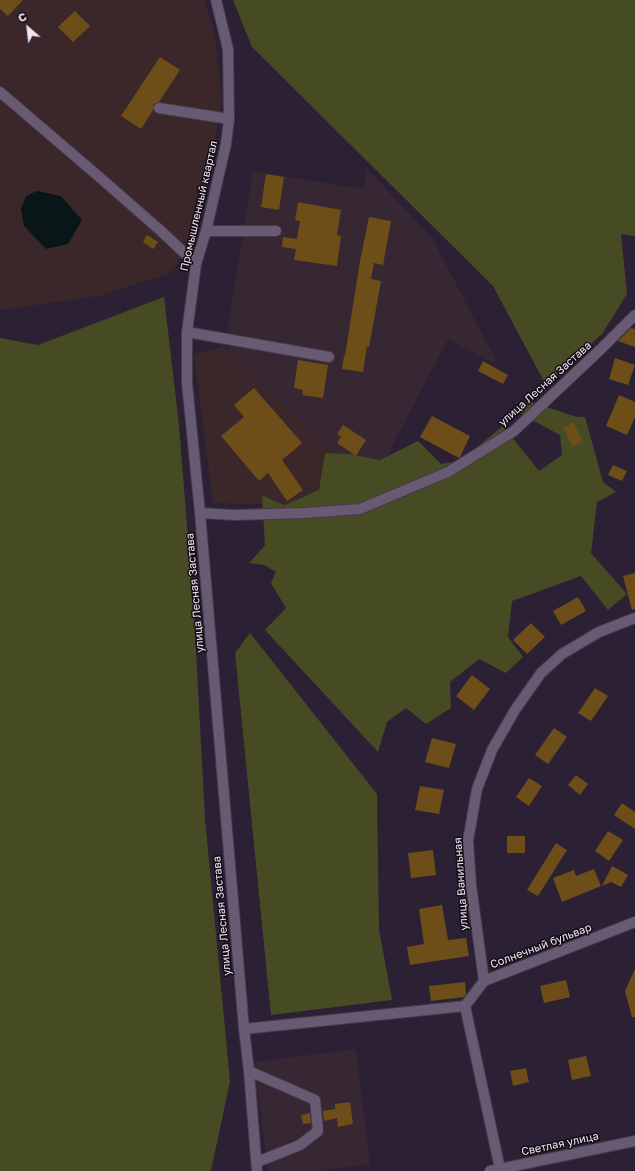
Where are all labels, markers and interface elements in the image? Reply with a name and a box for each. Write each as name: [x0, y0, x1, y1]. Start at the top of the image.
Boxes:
north arrow: [8, 8, 48, 48]
text: С: [16, 9, 29, 25]
street label: Промышленный квартал: [178, 140, 220, 272]
street label: улица Лесная Застава: [496, 339, 594, 429]
street label: улица Лесная Застава: [183, 533, 207, 653]
street label: улица Ванильная: [451, 837, 471, 931]
street label: улица Лесная Застава: [210, 856, 234, 976]
street label: Солнечный бульвар: [488, 921, 594, 971]
street label: Светлая улица: [520, 1129, 600, 1159]

